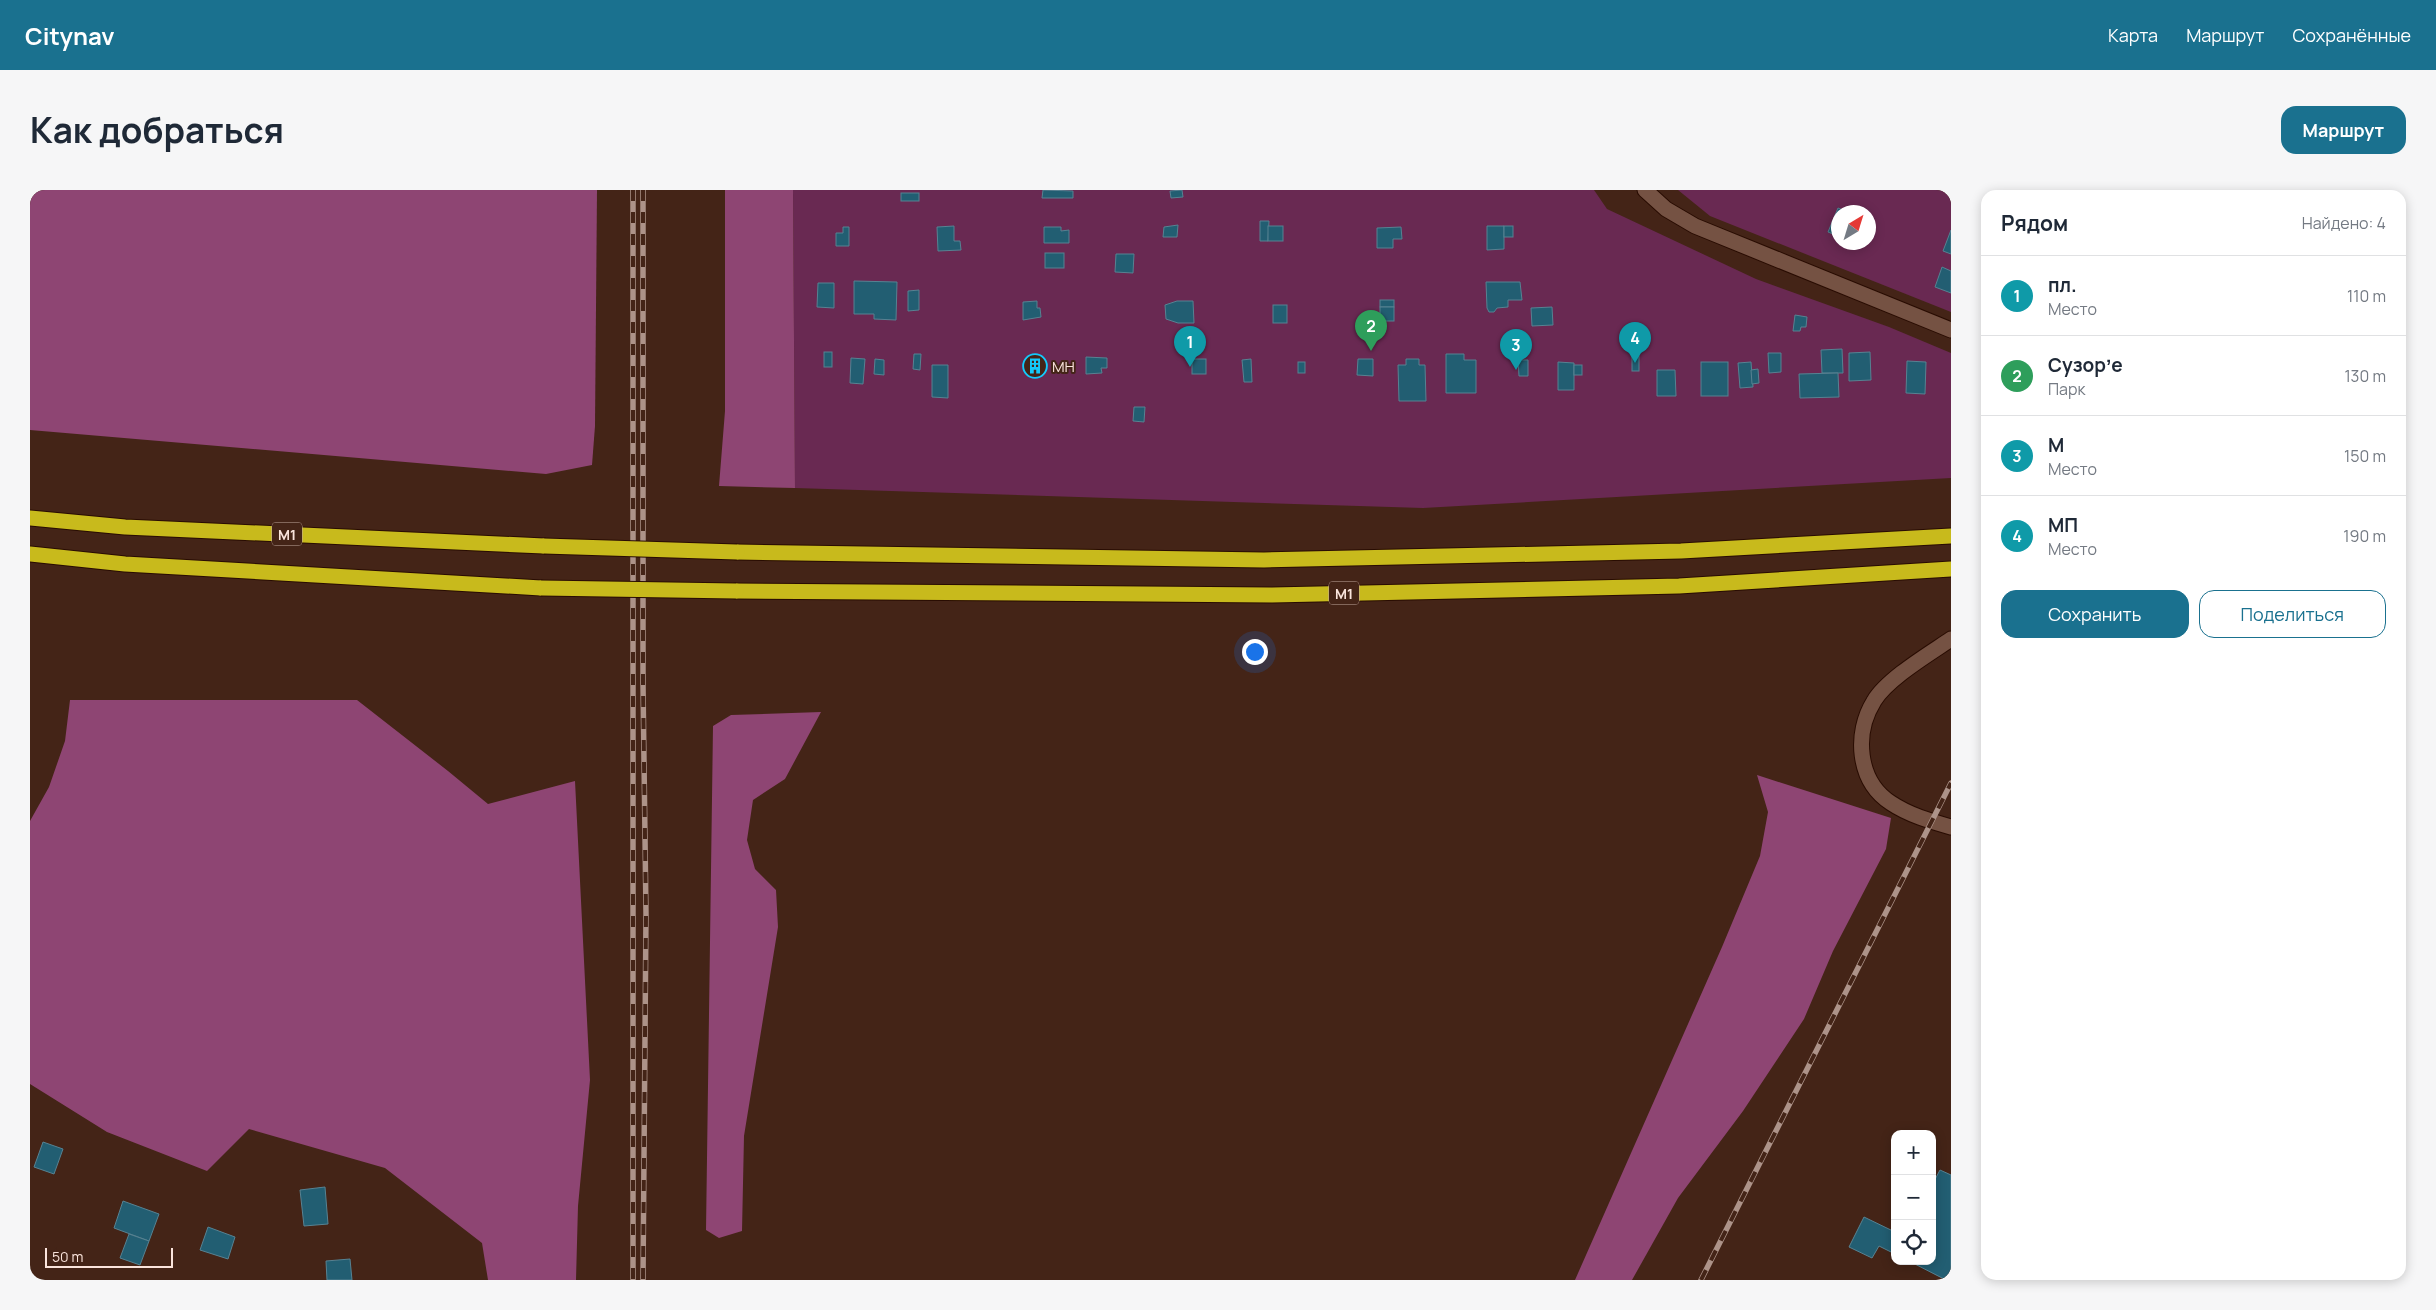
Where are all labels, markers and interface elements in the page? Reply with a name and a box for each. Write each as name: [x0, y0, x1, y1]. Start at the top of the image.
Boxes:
text: Citynav: [25, 19, 115, 52]
text: Карта: [2108, 23, 2158, 47]
text: Маршрут: [2186, 23, 2264, 47]
text: Сохранённые: [2292, 23, 2411, 47]
text: Как добраться: [30, 106, 284, 154]
button: Маршрут: [2281, 106, 2406, 154]
north arrow: [1831, 205, 1876, 250]
text: Рядом: [2001, 209, 2068, 237]
text: Найдено: 4: [2302, 212, 2386, 234]
text: пл.: [2048, 272, 2077, 298]
text: 1: [2013, 285, 2021, 307]
text: 110 m: [2347, 285, 2386, 307]
text: Место: [2048, 298, 2097, 320]
pin: 2: [1355, 310, 1387, 351]
pin: 4: [1619, 322, 1651, 363]
pin: 1: [1174, 326, 1206, 367]
pin: 3: [1500, 329, 1532, 370]
text: Сузорʼе: [2048, 352, 2123, 378]
building icon: МН: [1022, 353, 1048, 379]
place label: МН: [1052, 356, 1075, 377]
text: 2: [2012, 365, 2022, 387]
text: 130 m: [2344, 365, 2386, 387]
text: Парк: [2048, 378, 2085, 400]
text: М: [2048, 432, 2064, 458]
text: 3: [2012, 445, 2022, 467]
text: 150 m: [2344, 445, 2386, 467]
text: Место: [2048, 458, 2097, 480]
text: МП: [2048, 512, 2078, 538]
road number: М1: [272, 522, 302, 546]
text: 4: [2012, 525, 2022, 547]
text: 190 m: [2343, 525, 2386, 547]
text: Место: [2048, 538, 2097, 560]
road number: М1: [1329, 582, 1359, 604]
button: Сохранить: [2001, 590, 2189, 638]
button: Поделиться: [2199, 590, 2386, 638]
your location: [1242, 639, 1268, 665]
map controls: [1891, 1130, 1936, 1265]
button: +: [1891, 1130, 1936, 1175]
button: −: [1891, 1175, 1936, 1220]
button: locate: [1891, 1220, 1936, 1265]
scale bar: [45, 1245, 172, 1268]
text: 50 m: [52, 1247, 83, 1266]

